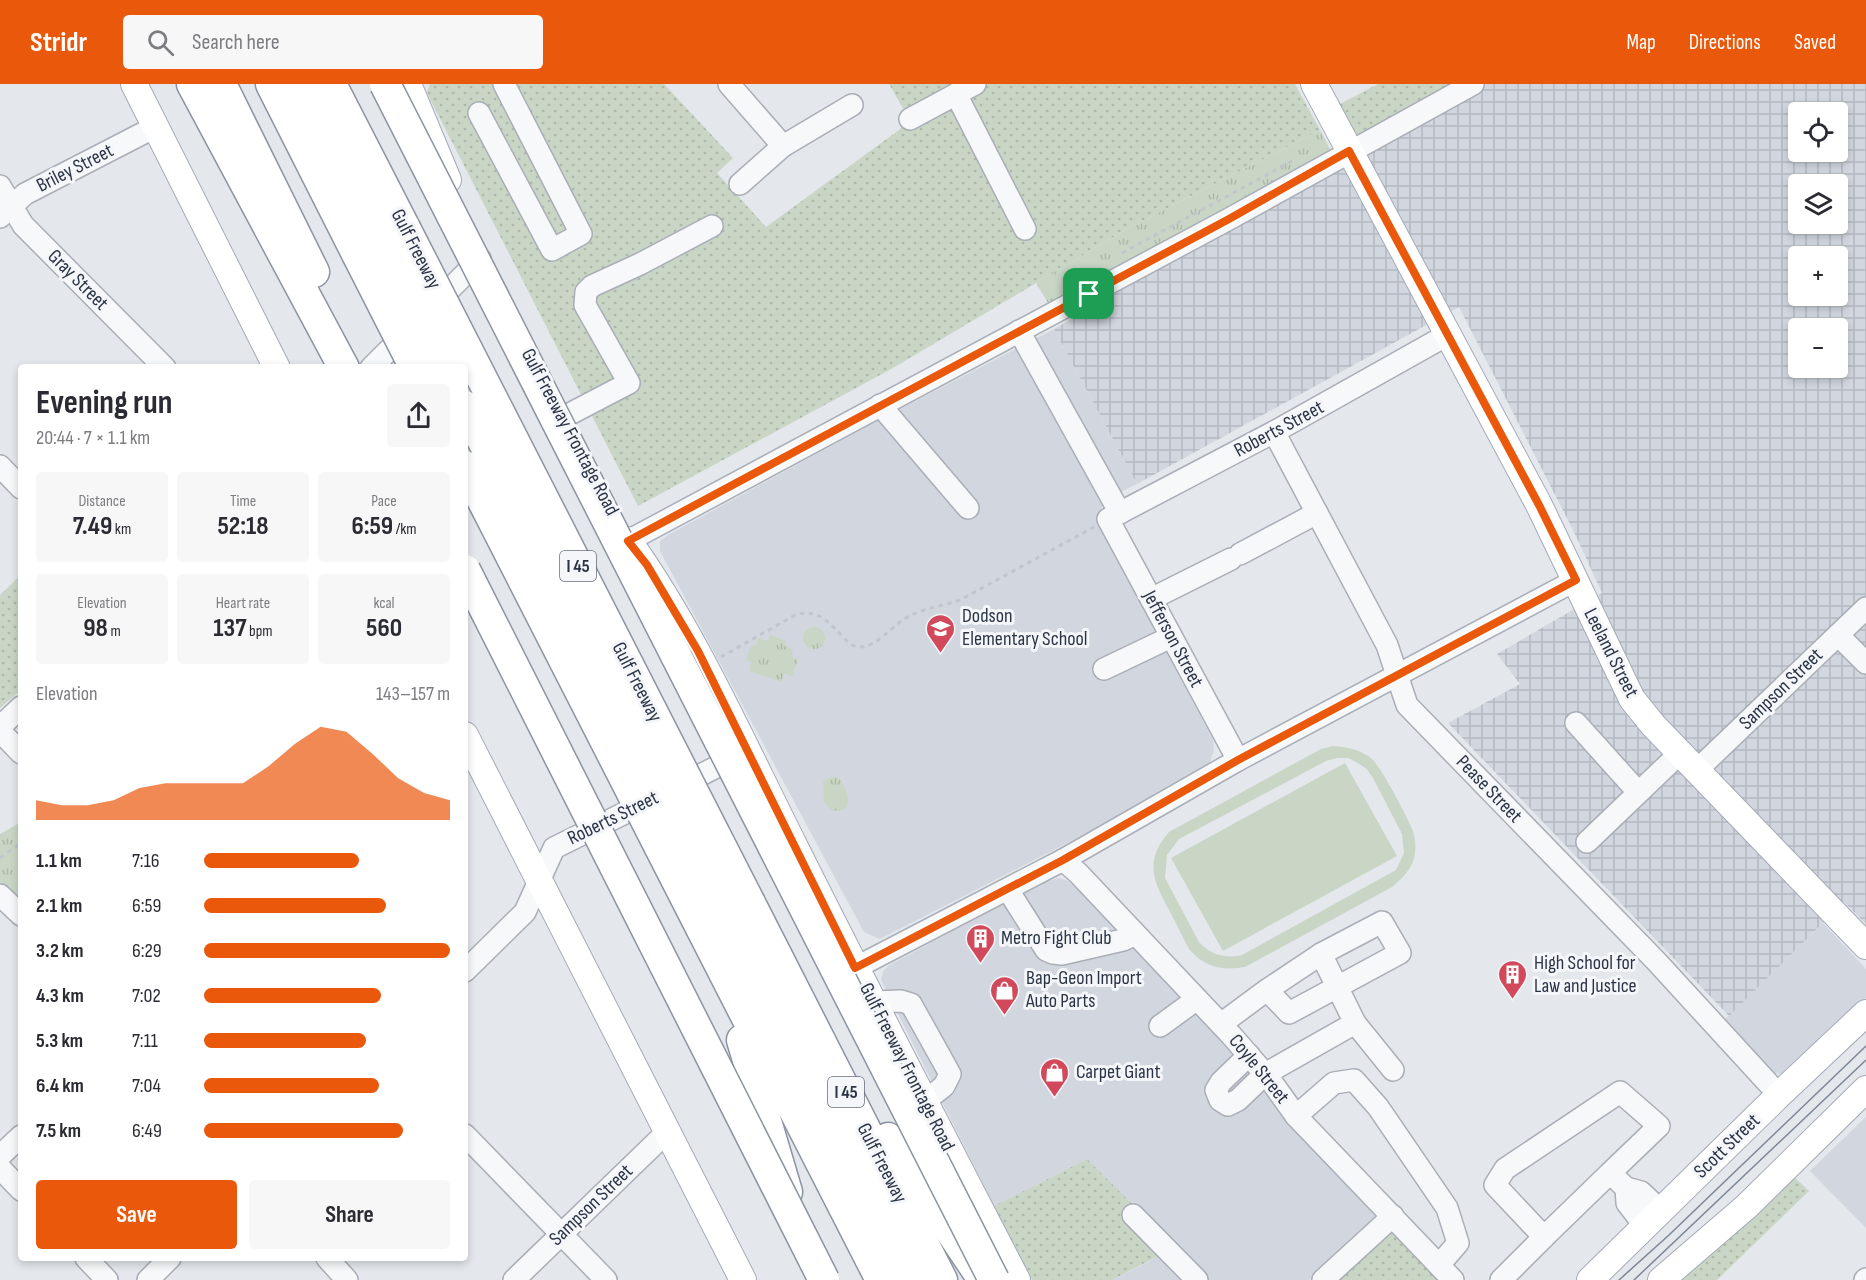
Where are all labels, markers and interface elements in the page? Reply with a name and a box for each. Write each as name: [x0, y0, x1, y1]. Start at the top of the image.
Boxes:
search box: [123, 15, 543, 69]
text: Stridr: [30, 26, 87, 59]
icon: search: [144, 26, 177, 59]
text: Search here: [192, 29, 280, 56]
text: Map: [1626, 30, 1656, 55]
text: Directions: [1689, 30, 1761, 55]
text: Saved: [1794, 30, 1836, 55]
map controls: [1788, 102, 1848, 378]
button: locate: [1788, 102, 1848, 162]
street label: Briley Street: [33, 138, 117, 198]
button: layers: [1788, 174, 1848, 234]
street label: Gulf Freeway: [386, 205, 446, 293]
street label: Gray Street: [43, 245, 113, 315]
button: +: [1788, 246, 1848, 306]
pin: [1063, 268, 1114, 319]
icon: arrive: [1072, 277, 1105, 310]
button: −: [1788, 318, 1848, 378]
street label: Gulf Freeway Frontage Road: [516, 344, 624, 520]
text: Evening run: [36, 383, 172, 423]
button: share: [387, 384, 450, 447]
street label: Roberts Street: [1230, 395, 1328, 463]
text: 20:44 · 7 × 1.1 km: [36, 426, 150, 450]
text: Distance: [78, 492, 126, 511]
text: Time: [230, 492, 256, 511]
text: Pace: [371, 492, 397, 511]
text: 7.49: [73, 511, 112, 542]
text: 52:18: [217, 511, 269, 542]
text: 6:59: [351, 511, 393, 542]
text: km: [112, 520, 131, 539]
text: /km: [393, 520, 417, 539]
road number: I 45: [560, 551, 596, 581]
street label: Jefferson Street: [1137, 586, 1208, 691]
text: Elevation: [77, 594, 127, 613]
text: Heart rate: [216, 594, 270, 613]
text: kcal: [373, 594, 395, 613]
place label: Dodson Elementary School: [962, 604, 1088, 651]
street label: Leeland Street: [1578, 604, 1644, 702]
school or university icon: Dodson Elementary School: [925, 612, 957, 654]
text: 98: [83, 613, 108, 644]
text: 137: [213, 613, 247, 644]
text: 560: [366, 613, 402, 644]
text: m: [108, 622, 121, 641]
text: bpm: [247, 622, 273, 641]
street label: Gulf Freeway: [607, 638, 667, 726]
street label: Sampson Street: [1734, 643, 1828, 735]
text: Elevation: [36, 682, 98, 706]
text: 143–157 m: [376, 682, 450, 706]
street label: Pease Street: [1451, 750, 1527, 828]
street label: Roberts Street: [564, 786, 662, 850]
text: 1.1 km: [36, 849, 82, 873]
text: 7:16: [132, 849, 159, 873]
text: 2.1 km: [36, 894, 82, 918]
text: 6:59: [132, 894, 161, 918]
building icon: Metro Fight Club: [964, 922, 996, 964]
place label: Metro Fight Club: [1001, 926, 1112, 950]
text: 3.2 km: [36, 939, 84, 963]
text: 6:29: [132, 939, 162, 963]
place label: High School for Law and Justice: [1534, 951, 1637, 998]
building icon: High School for Law and Justice: [1497, 958, 1529, 1000]
place label: Bap-Geon Import Auto Parts: [1025, 966, 1142, 1013]
shop icon: Bap-Geon Import Auto Parts: [989, 974, 1021, 1016]
street label: Gulf Freeway Frontage Road: [854, 979, 960, 1155]
text: 4.3 km: [36, 984, 84, 1008]
text: 7:02: [132, 984, 161, 1008]
text: 5.3 km: [36, 1029, 83, 1053]
text: 7:11: [132, 1029, 158, 1053]
street label: Coyle Street: [1224, 1029, 1294, 1109]
shop icon: Carpet Giant: [1039, 1056, 1071, 1098]
place label: Carpet Giant: [1076, 1060, 1161, 1084]
text: 6.4 km: [36, 1074, 84, 1098]
text: 7:04: [132, 1074, 161, 1098]
road number: I 45: [828, 1077, 864, 1107]
street label: Scott Street: [1689, 1109, 1765, 1183]
text: 7.5 km: [36, 1119, 81, 1143]
text: 6:49: [132, 1119, 162, 1143]
street label: Gulf Freeway: [852, 1119, 912, 1207]
street label: Sampson Street: [544, 1159, 638, 1251]
button: Save: [36, 1180, 237, 1249]
button: Share: [249, 1180, 450, 1249]

